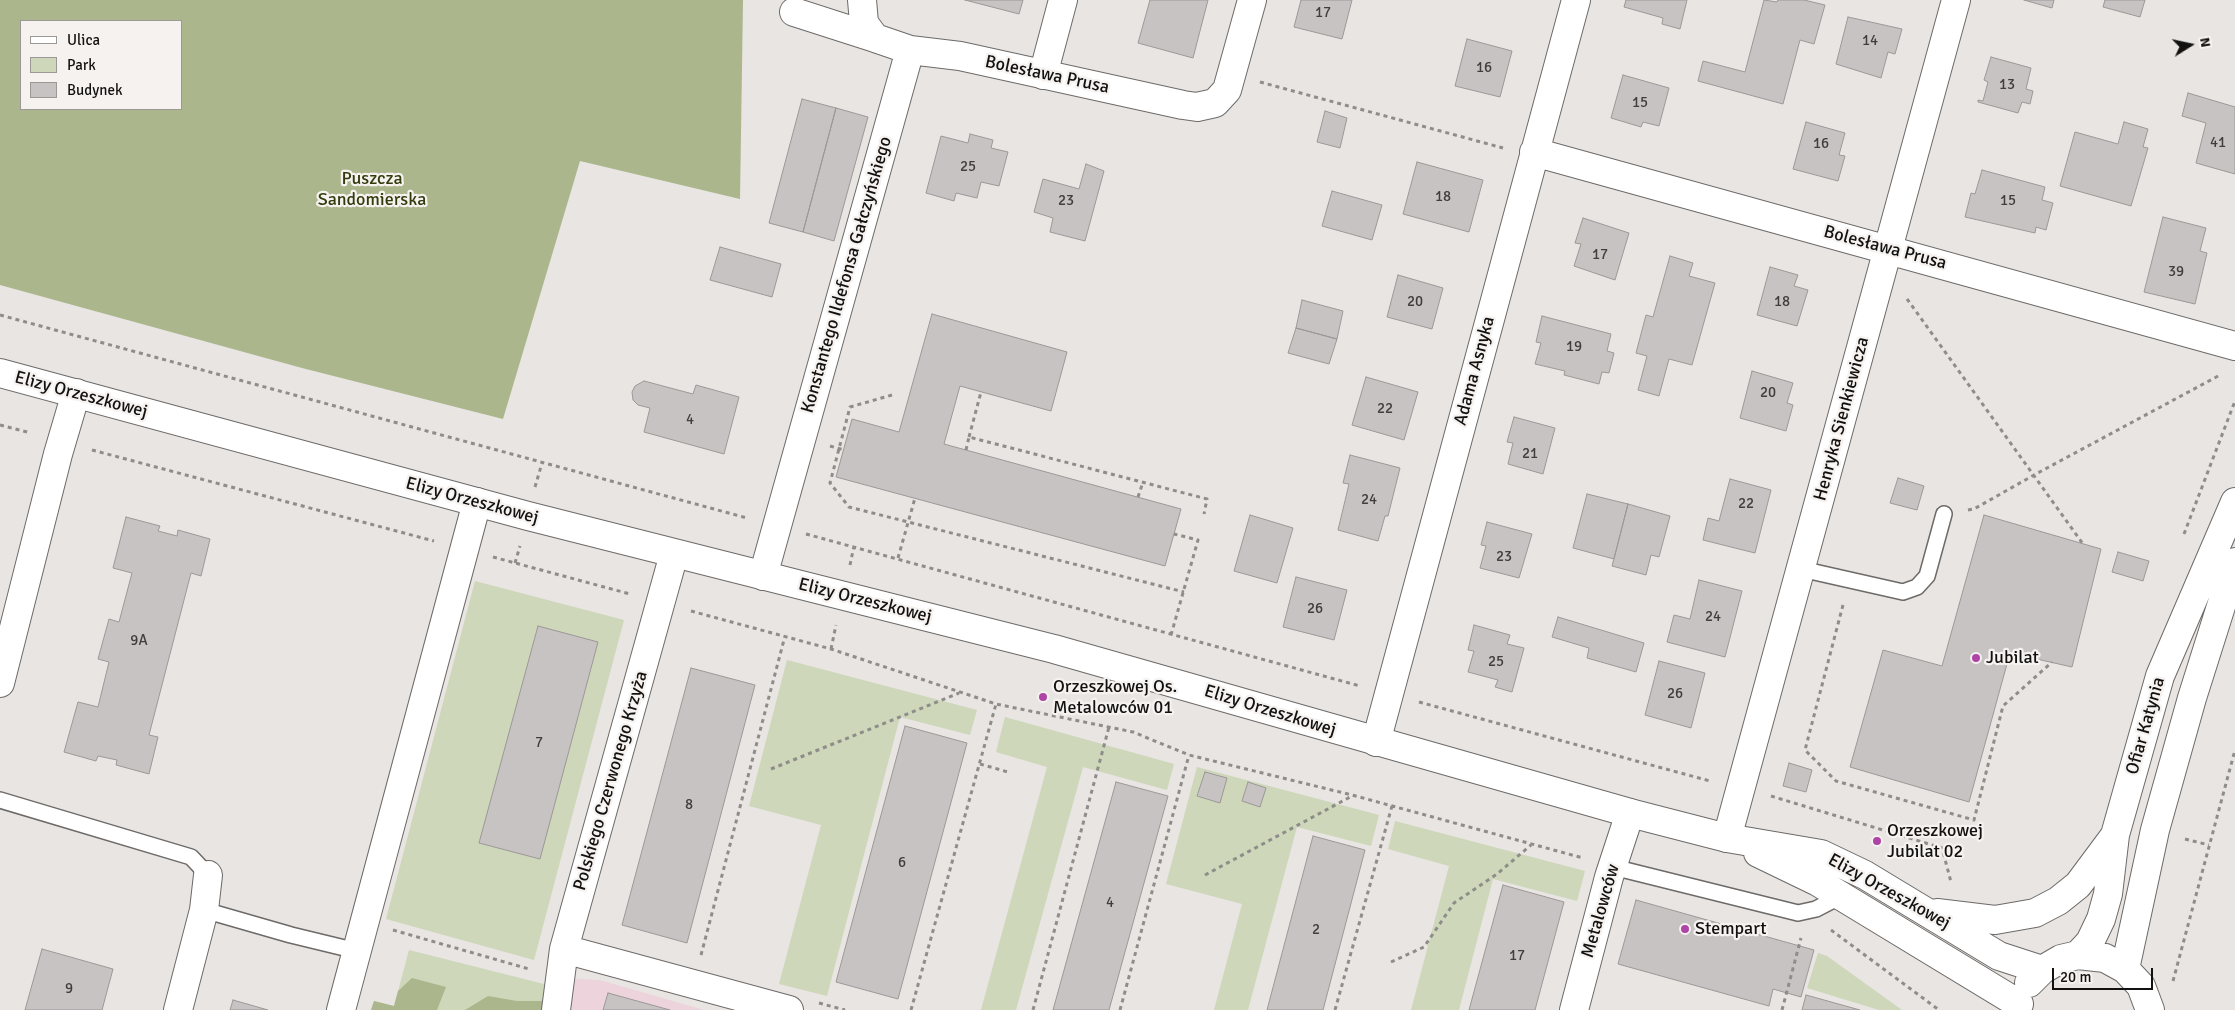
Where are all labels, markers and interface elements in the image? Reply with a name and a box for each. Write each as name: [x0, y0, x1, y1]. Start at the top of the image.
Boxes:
house number: 17: [1315, 4, 1331, 22]
legend: [20, 20, 182, 110]
north arrow: [2165, 20, 2215, 70]
text: Ulica: [67, 31, 100, 49]
house number: 14: [1862, 32, 1878, 50]
text: N: [2196, 36, 2214, 49]
street label: Bolesława Prusa: [983, 51, 1111, 99]
text: Park: [67, 56, 96, 74]
house number: 16: [1476, 59, 1492, 77]
house number: 13: [1999, 76, 2015, 94]
text: Budynek: [67, 81, 122, 99]
house number: 15: [1632, 94, 1648, 112]
street label: Konstantego Ildefonsa Gałczyńskiego: [797, 134, 897, 416]
house number: 41: [2210, 134, 2226, 152]
house number: 16: [1813, 135, 1829, 153]
house number: 25: [960, 158, 976, 176]
park label: Puszcza Sandomierska: [318, 168, 426, 210]
house number: 18: [1435, 188, 1451, 206]
house number: 23: [1058, 192, 1074, 210]
house number: 15: [2000, 192, 2016, 210]
street label: Bolesława Prusa: [1821, 221, 1949, 275]
house number: 17: [1592, 246, 1608, 264]
house number: 39: [2168, 263, 2184, 281]
house number: 20: [1407, 293, 1423, 311]
house number: 18: [1774, 293, 1790, 311]
street label: Adama Asnyka: [1450, 314, 1500, 428]
street label: Henryka Sienkiewicza: [1810, 335, 1874, 503]
house number: 19: [1566, 338, 1582, 356]
street label: Elizy Orzeszkowej: [12, 367, 150, 423]
house number: 20: [1760, 384, 1776, 402]
house number: 22: [1377, 400, 1393, 418]
house number: 4: [686, 411, 694, 429]
house number: 21: [1522, 445, 1538, 463]
street label: Elizy Orzeszkowej: [403, 473, 541, 529]
house number: 24: [1361, 491, 1377, 509]
house number: 22: [1738, 495, 1754, 513]
house number: 23: [1496, 548, 1512, 566]
street label: Elizy Orzeszkowej: [796, 574, 934, 628]
house number: 26: [1307, 600, 1323, 618]
house number: 24: [1705, 608, 1721, 626]
house number: 9A: [130, 632, 148, 650]
place label: Jubilat: [1986, 647, 2039, 669]
marker: Jubilat: [1970, 652, 1982, 664]
house number: 25: [1488, 653, 1504, 671]
street label: Polskiego Czerwonego Krzyża: [569, 669, 653, 893]
street label: Ofiar Katynia: [2122, 675, 2170, 777]
place label: Orzeszkowej Os. Metalowców 01: [1053, 676, 1177, 719]
street label: Elizy Orzeszkowej: [1202, 681, 1338, 741]
house number: 26: [1667, 685, 1683, 703]
marker: Orzeszkowej Os. Metalowców 01: [1037, 691, 1049, 703]
house number: 7: [535, 734, 543, 752]
house number: 8: [685, 796, 693, 814]
place label: Orzeszkowej Jubilat 02: [1887, 820, 1983, 862]
marker: Orzeszkowej Jubilat 02: [1871, 835, 1883, 847]
street label: Elizy Orzeszkowej: [1824, 849, 1954, 935]
house number: 6: [898, 854, 906, 872]
street label: Metalowców: [1577, 862, 1625, 960]
house number: 4: [1106, 894, 1114, 912]
place label: Stempart: [1695, 918, 1766, 940]
house number: 2: [1312, 921, 1320, 939]
marker: Stempart: [1679, 923, 1691, 935]
house number: 17: [1509, 947, 1525, 965]
scale bar: [2055, 958, 2156, 990]
text: 20 m: [2060, 968, 2091, 986]
house number: 9: [65, 980, 73, 998]

